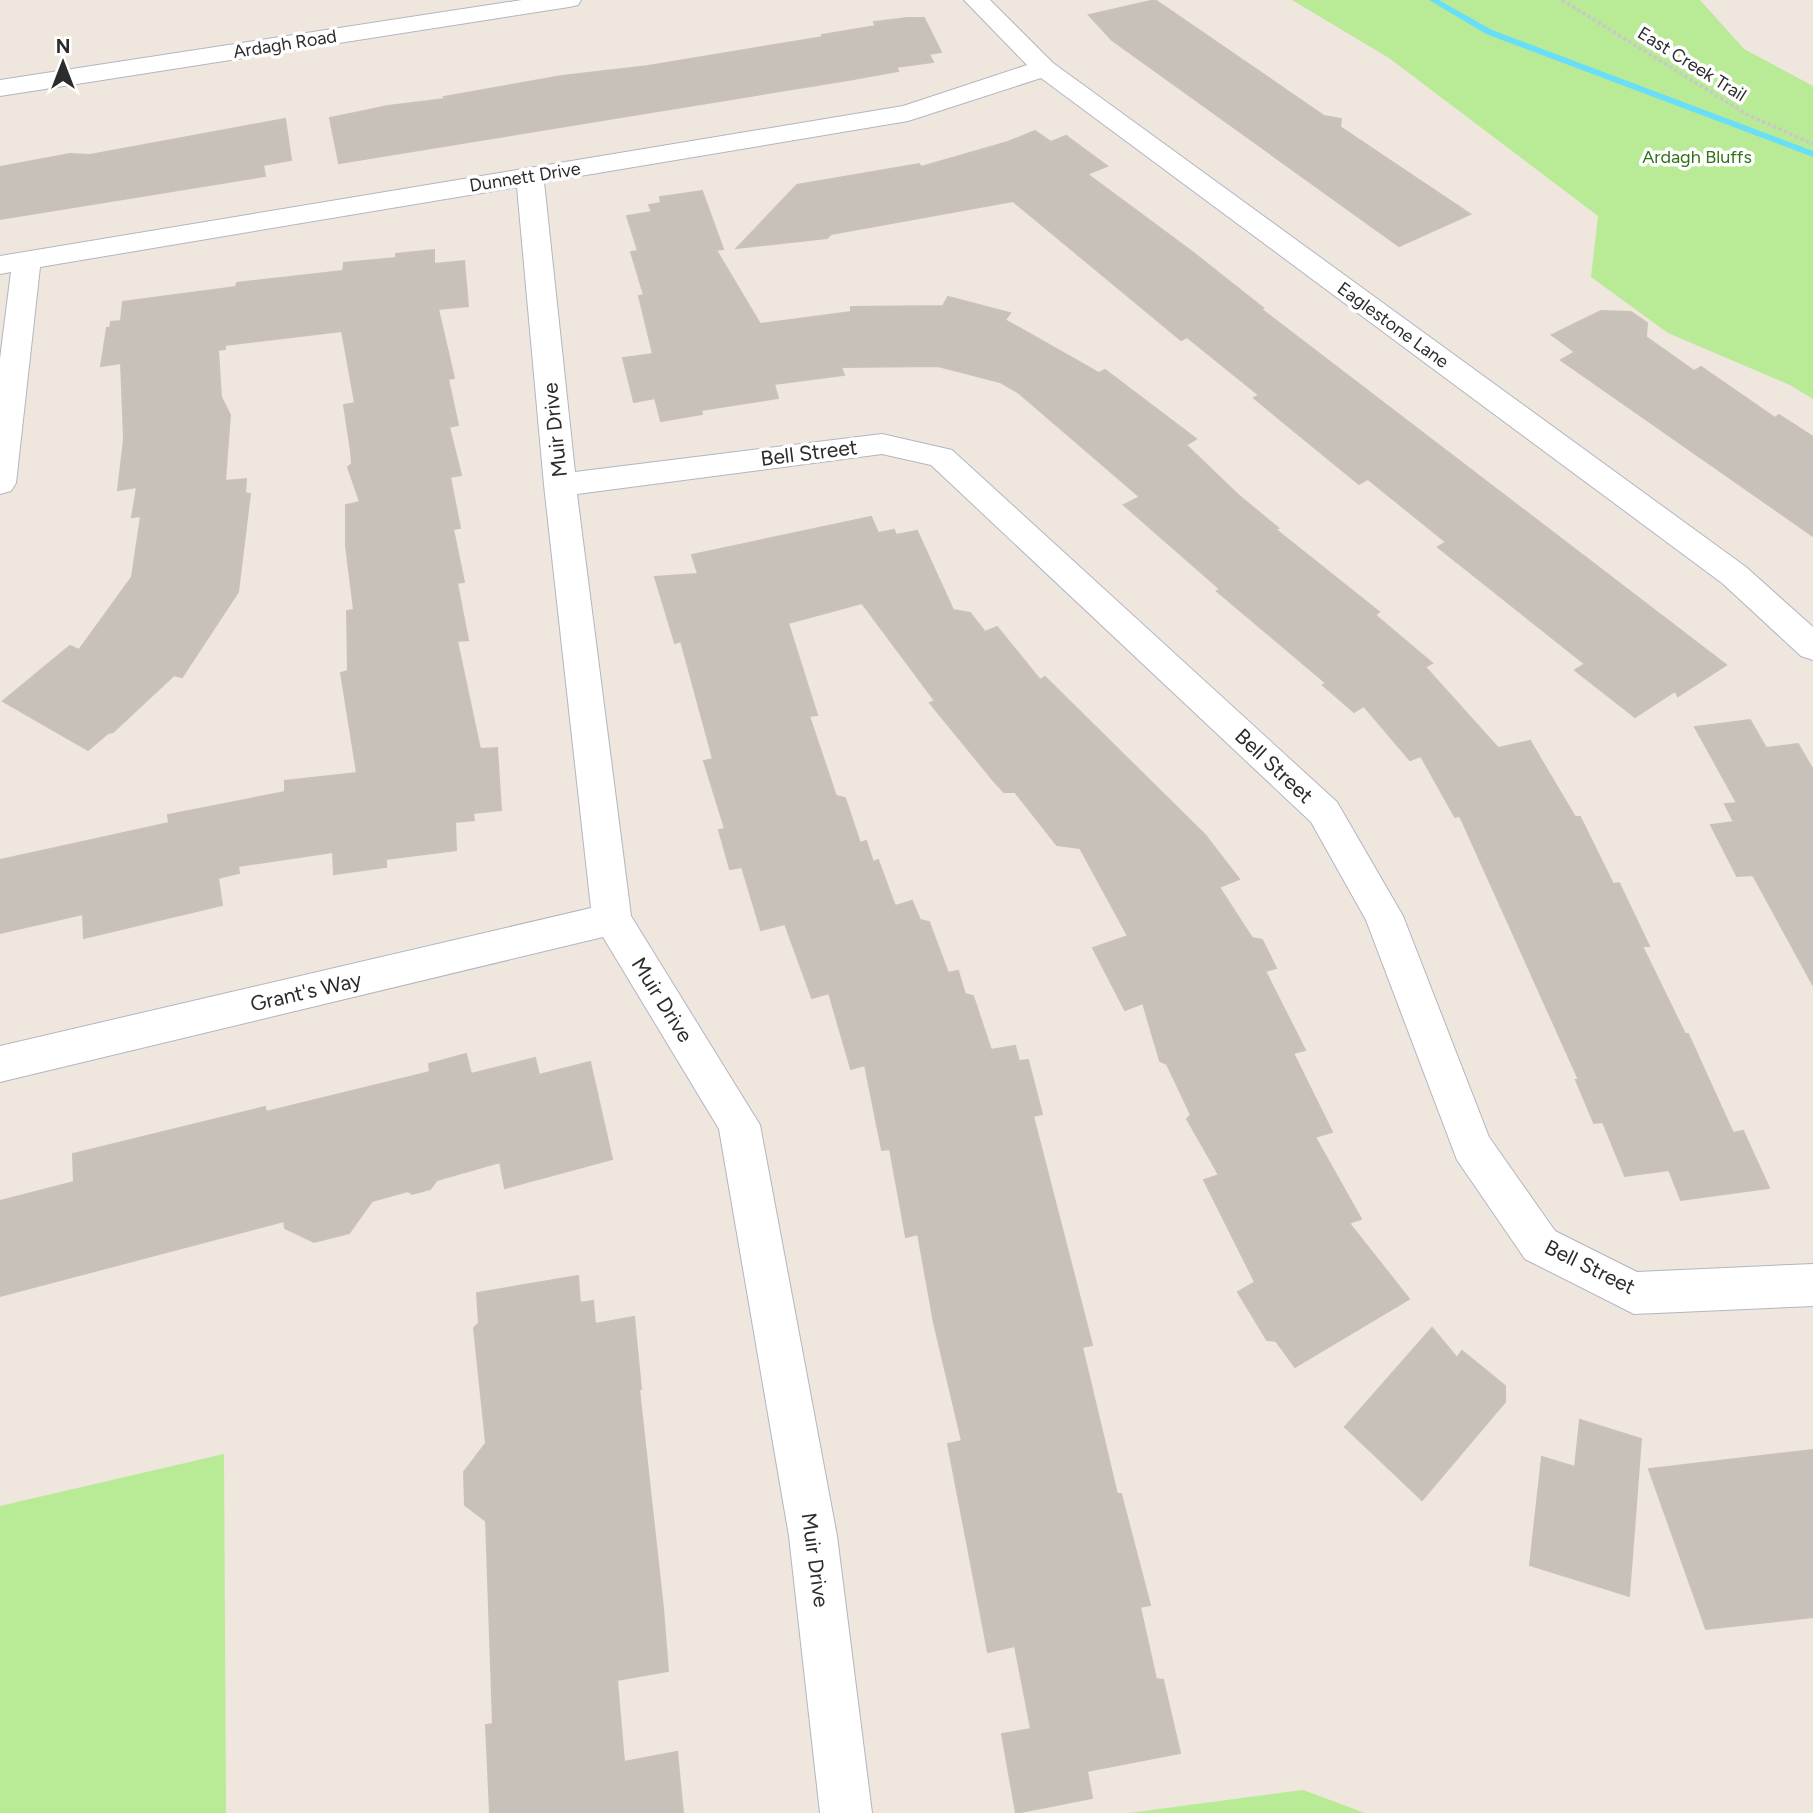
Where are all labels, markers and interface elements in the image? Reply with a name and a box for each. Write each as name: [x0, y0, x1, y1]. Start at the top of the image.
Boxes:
street label: East Creek Trail: [1634, 22, 1750, 106]
street label: Ardagh Road: [232, 25, 338, 63]
north arrow: [28, 28, 98, 98]
text: N: [56, 35, 70, 58]
park label: Ardagh Bluffs: [1642, 146, 1752, 168]
street label: Dunnett Drive: [468, 157, 582, 197]
street label: Eaglestone Lane: [1333, 277, 1453, 373]
street label: Muir Drive: [537, 381, 572, 479]
street label: Bell Street: [759, 434, 859, 471]
street label: Bell Street: [1230, 723, 1319, 808]
street label: Muir Drive: [627, 953, 698, 1047]
street label: Grant's Way: [248, 967, 364, 1016]
street label: Bell Street: [1541, 1234, 1640, 1299]
street label: Muir Drive: [796, 1511, 834, 1609]

